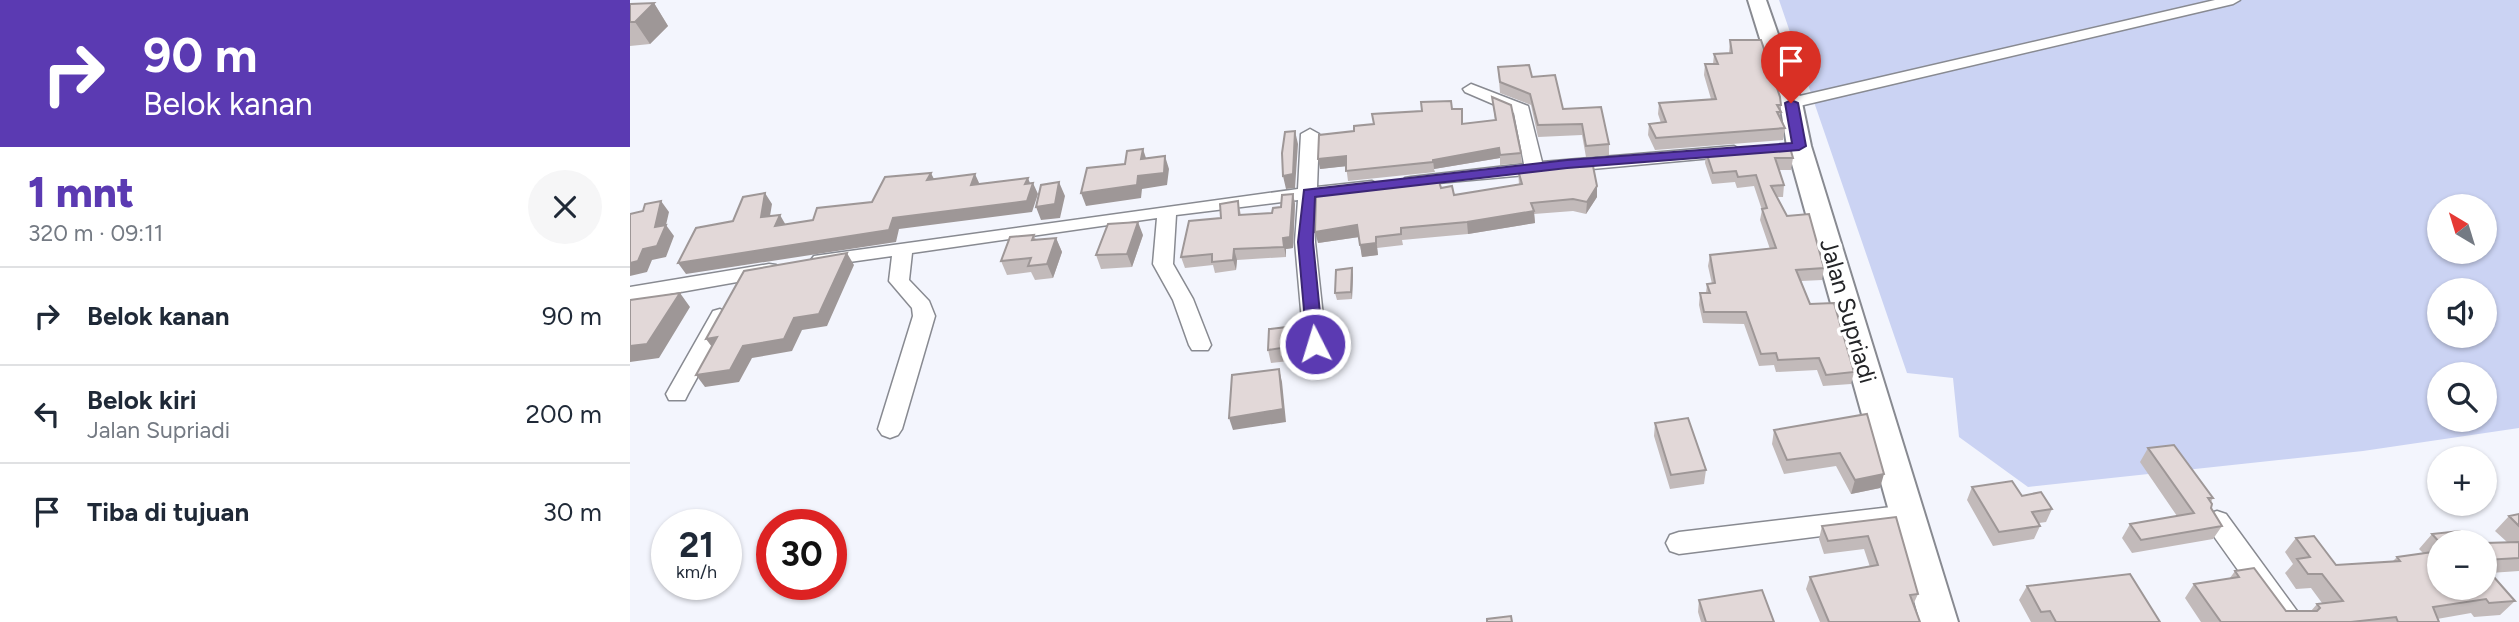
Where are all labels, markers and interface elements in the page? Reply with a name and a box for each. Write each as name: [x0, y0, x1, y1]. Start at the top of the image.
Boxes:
text: 90 m: [143, 25, 258, 84]
icon: right: [28, 28, 119, 119]
pin: [1761, 31, 1821, 103]
icon: arrive: [1772, 42, 1810, 80]
text: Belok kanan: [143, 85, 313, 123]
text: 1 mnt: [28, 167, 134, 218]
button: close: [528, 170, 602, 244]
north arrow: [2427, 194, 2497, 264]
map controls: [2427, 194, 2497, 600]
text: 320 m · 09:11: [28, 219, 163, 247]
street label: Jalan Supriadi: [1814, 235, 1883, 387]
button: sound: [2427, 278, 2497, 348]
icon: right: [28, 297, 66, 335]
text: Belok kanan: [87, 300, 230, 332]
text: 90 m: [542, 300, 602, 332]
position arrow: [1278, 307, 1352, 381]
button: search: [2427, 362, 2497, 432]
text: Belok kiri: [87, 384, 196, 416]
icon: left: [28, 395, 66, 433]
text: 200 m: [526, 398, 602, 430]
text: Jalan Supriadi: [87, 416, 230, 444]
button: +: [2427, 446, 2497, 516]
icon: arrive: [28, 493, 66, 531]
text: Tiba di tujuan: [87, 496, 249, 528]
text: 30 m: [543, 496, 602, 528]
speed limit sign: 30: [756, 509, 847, 600]
text: 21: [679, 524, 714, 566]
button: −: [2427, 530, 2497, 600]
text: km/h: [676, 561, 717, 583]

